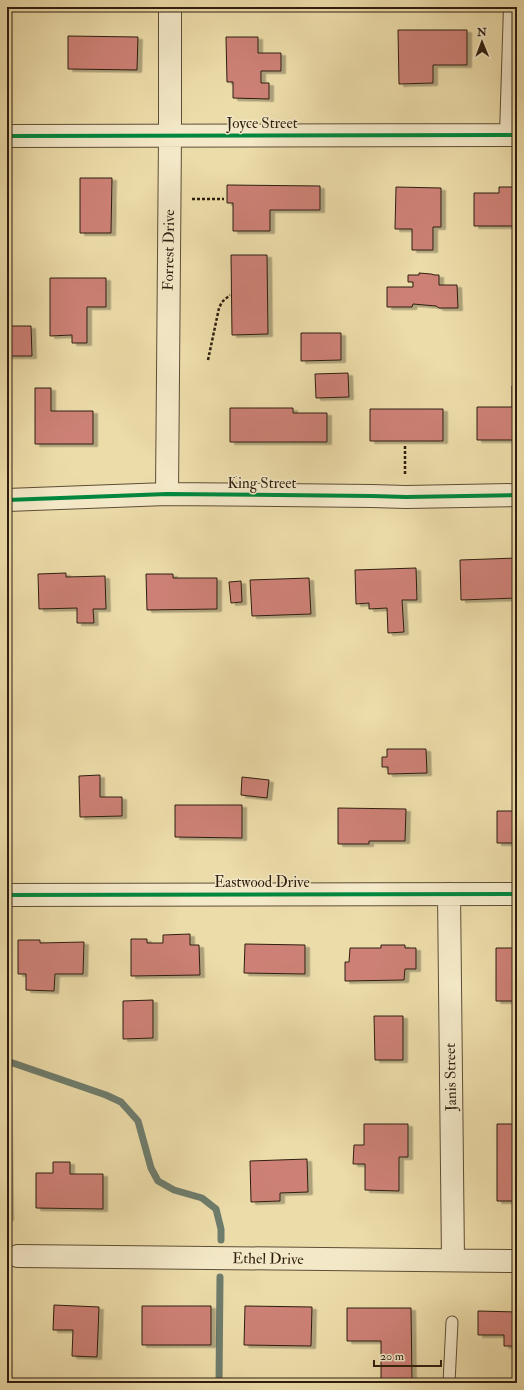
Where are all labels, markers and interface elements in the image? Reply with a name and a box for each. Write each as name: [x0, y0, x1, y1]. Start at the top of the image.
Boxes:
north arrow: [462, 22, 502, 62]
text: N: [476, 26, 488, 39]
street label: Joyce Street: [225, 114, 298, 134]
street label: Forrest Drive: [159, 209, 179, 291]
street label: King Street: [228, 474, 297, 493]
street label: Eastwood Drive: [214, 873, 310, 892]
street label: Janis Street: [441, 1043, 462, 1112]
street label: Ethel Drive: [232, 1249, 304, 1269]
scale bar: [374, 1342, 441, 1368]
text: 20 m: [380, 1349, 405, 1364]

